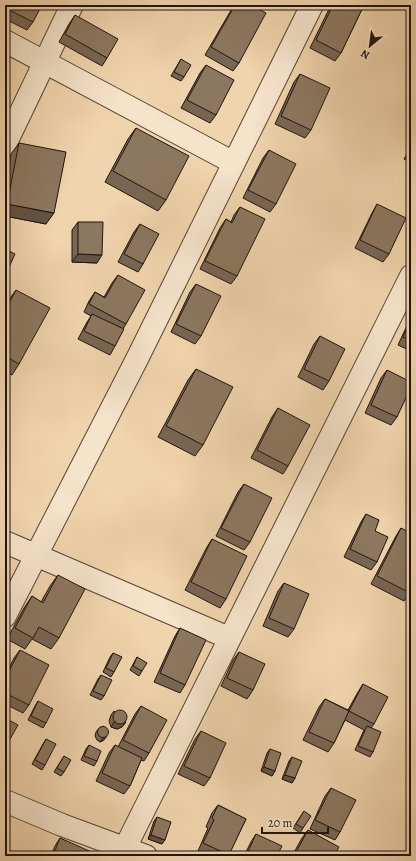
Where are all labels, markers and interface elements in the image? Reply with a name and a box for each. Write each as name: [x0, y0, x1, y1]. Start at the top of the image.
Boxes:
north arrow: [350, 26, 390, 66]
text: N: [358, 46, 373, 63]
scale bar: [262, 809, 328, 835]
text: 20 m: [268, 815, 292, 831]

